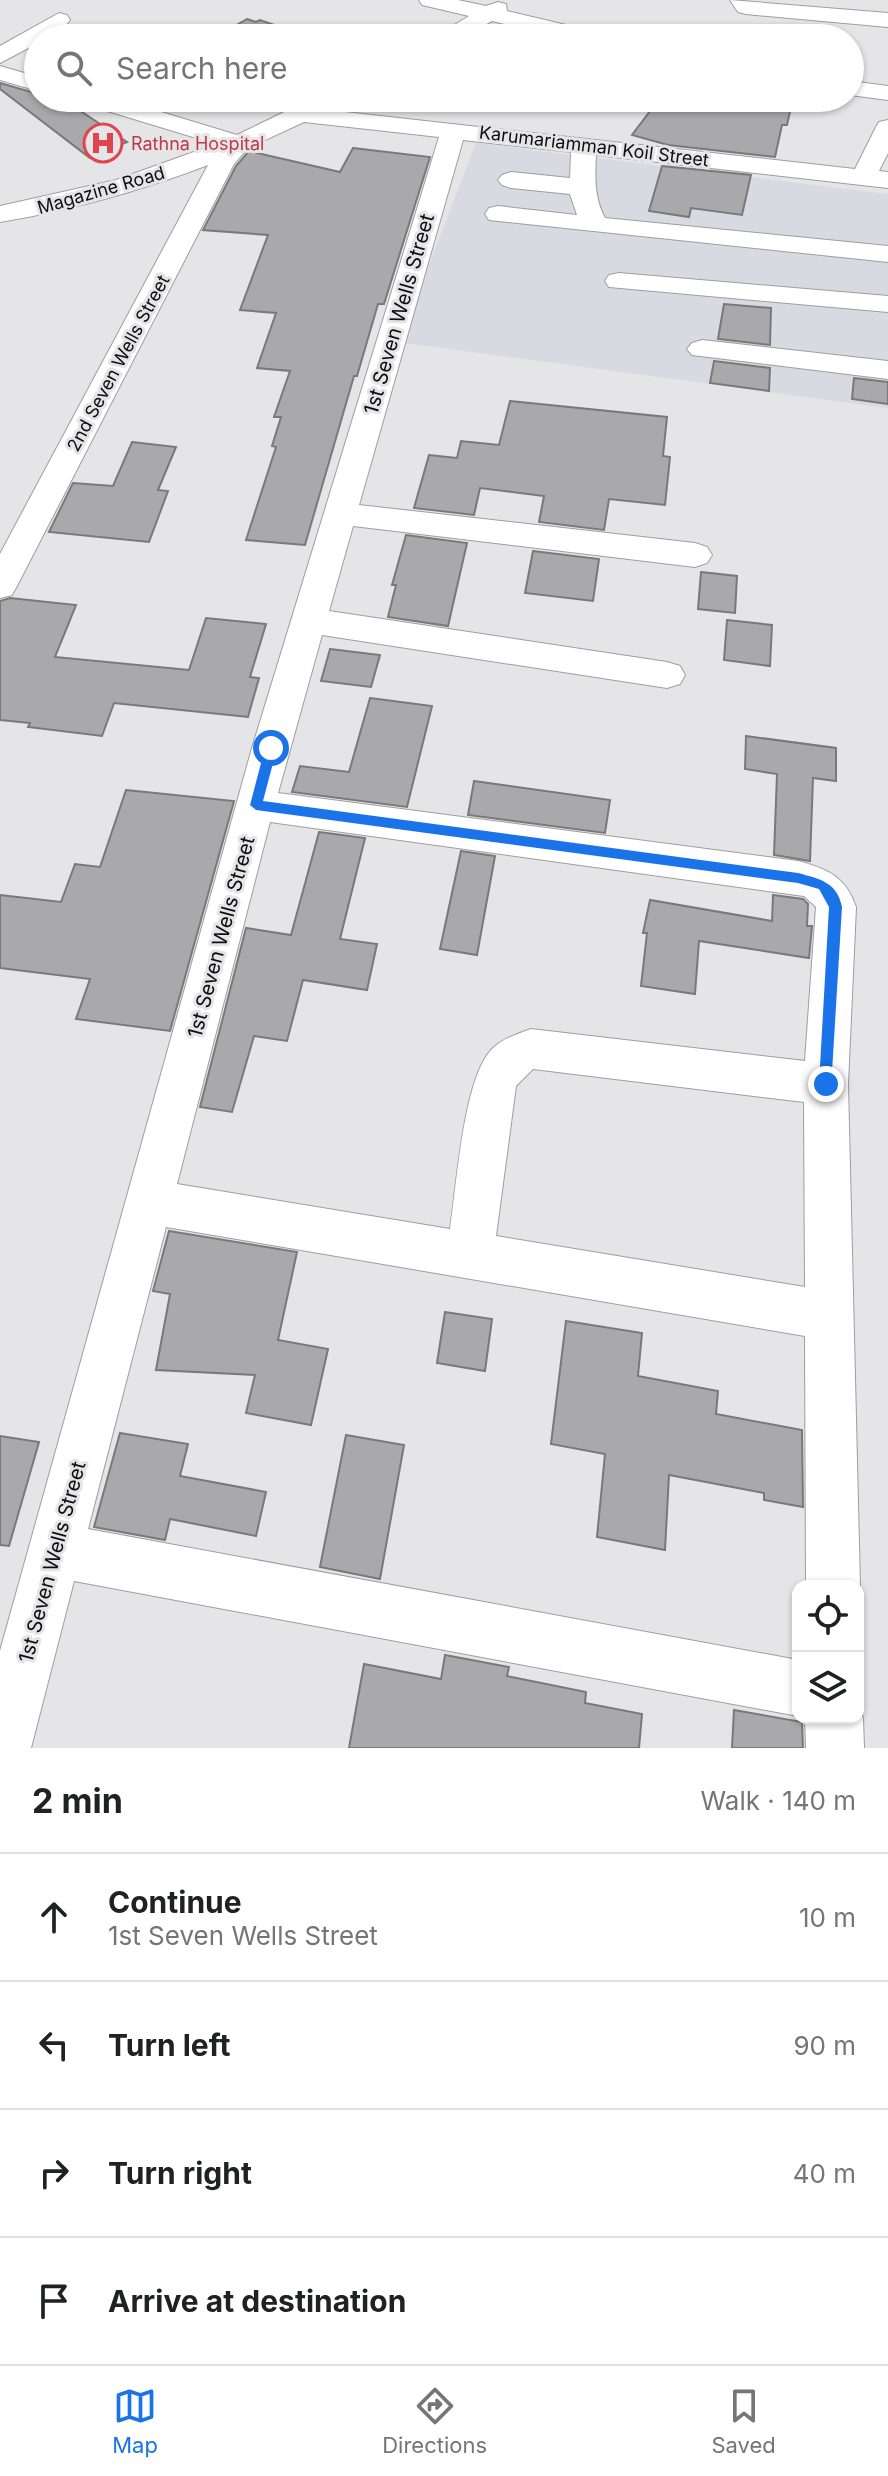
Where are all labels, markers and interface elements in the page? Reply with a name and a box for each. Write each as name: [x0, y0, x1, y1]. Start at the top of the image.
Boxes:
search box: [24, 24, 864, 112]
icon: search: [52, 46, 96, 90]
text: Search here: [116, 50, 288, 86]
street label: Karumariamman Koil Street: [478, 121, 710, 171]
hospital icon: Rathna Hospital: [82, 122, 124, 164]
place label: Rathna Hospital: [131, 133, 264, 154]
street label: Magazine Road: [35, 162, 167, 218]
street label: 1st Seven Wells Street: [359, 210, 439, 417]
street label: 2nd Seven Wells Street: [63, 271, 174, 455]
route start: [253, 730, 289, 766]
street label: 1st Seven Wells Street: [183, 833, 260, 1040]
route end: [808, 1066, 844, 1102]
street label: 1st Seven Wells Street: [14, 1458, 91, 1665]
map controls: [792, 1580, 864, 1724]
button: locate: [792, 1580, 864, 1652]
button: layers: [792, 1652, 864, 1724]
text: 2 min: [32, 1780, 123, 1821]
text: Walk · 140 m: [701, 1785, 856, 1816]
text: Continue: [108, 1884, 242, 1920]
icon: ahead: [32, 1895, 76, 1939]
text: 10 m: [799, 1902, 856, 1933]
text: 1st Seven Wells Street: [108, 1920, 378, 1951]
icon: left: [32, 2023, 76, 2067]
text: Turn left: [108, 2027, 230, 2063]
text: 90 m: [793, 2030, 856, 2061]
icon: right: [32, 2151, 76, 2195]
text: Turn right: [108, 2155, 252, 2191]
text: 40 m: [793, 2158, 856, 2189]
icon: arrive: [32, 2279, 76, 2323]
text: Arrive at destination: [108, 2283, 406, 2319]
tab: Map: [112, 2384, 158, 2458]
tab: Directions: [382, 2384, 487, 2458]
tab: Saved: [711, 2384, 776, 2458]

